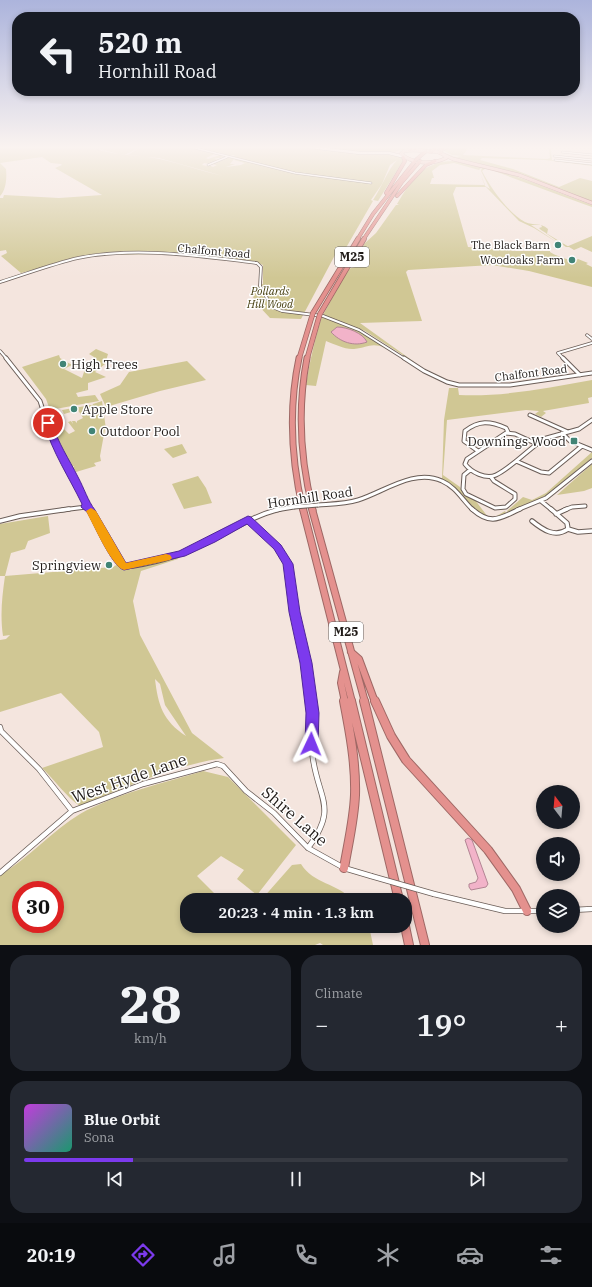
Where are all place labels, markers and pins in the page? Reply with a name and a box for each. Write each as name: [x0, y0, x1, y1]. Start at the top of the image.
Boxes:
place label: The Black Barn: [471, 238, 550, 252]
marker: The Black Barn: [553, 240, 563, 250]
place label: Woodoaks Farm: [480, 253, 565, 267]
marker: Woodoaks Farm: [567, 255, 577, 265]
place label: High Trees: [71, 356, 138, 373]
marker: High Trees: [58, 359, 68, 369]
place label: Apple Store: [82, 401, 153, 418]
marker: Apple Store: [69, 404, 79, 414]
pin: [31, 406, 65, 440]
place label: Outdoor Pool: [100, 423, 180, 440]
marker: Outdoor Pool: [87, 426, 97, 436]
place label: Downings Wood: [468, 433, 566, 450]
marker: Downings Wood: [569, 436, 579, 446]
place label: Springview: [32, 557, 101, 574]
marker: Springview: [104, 560, 114, 570]

